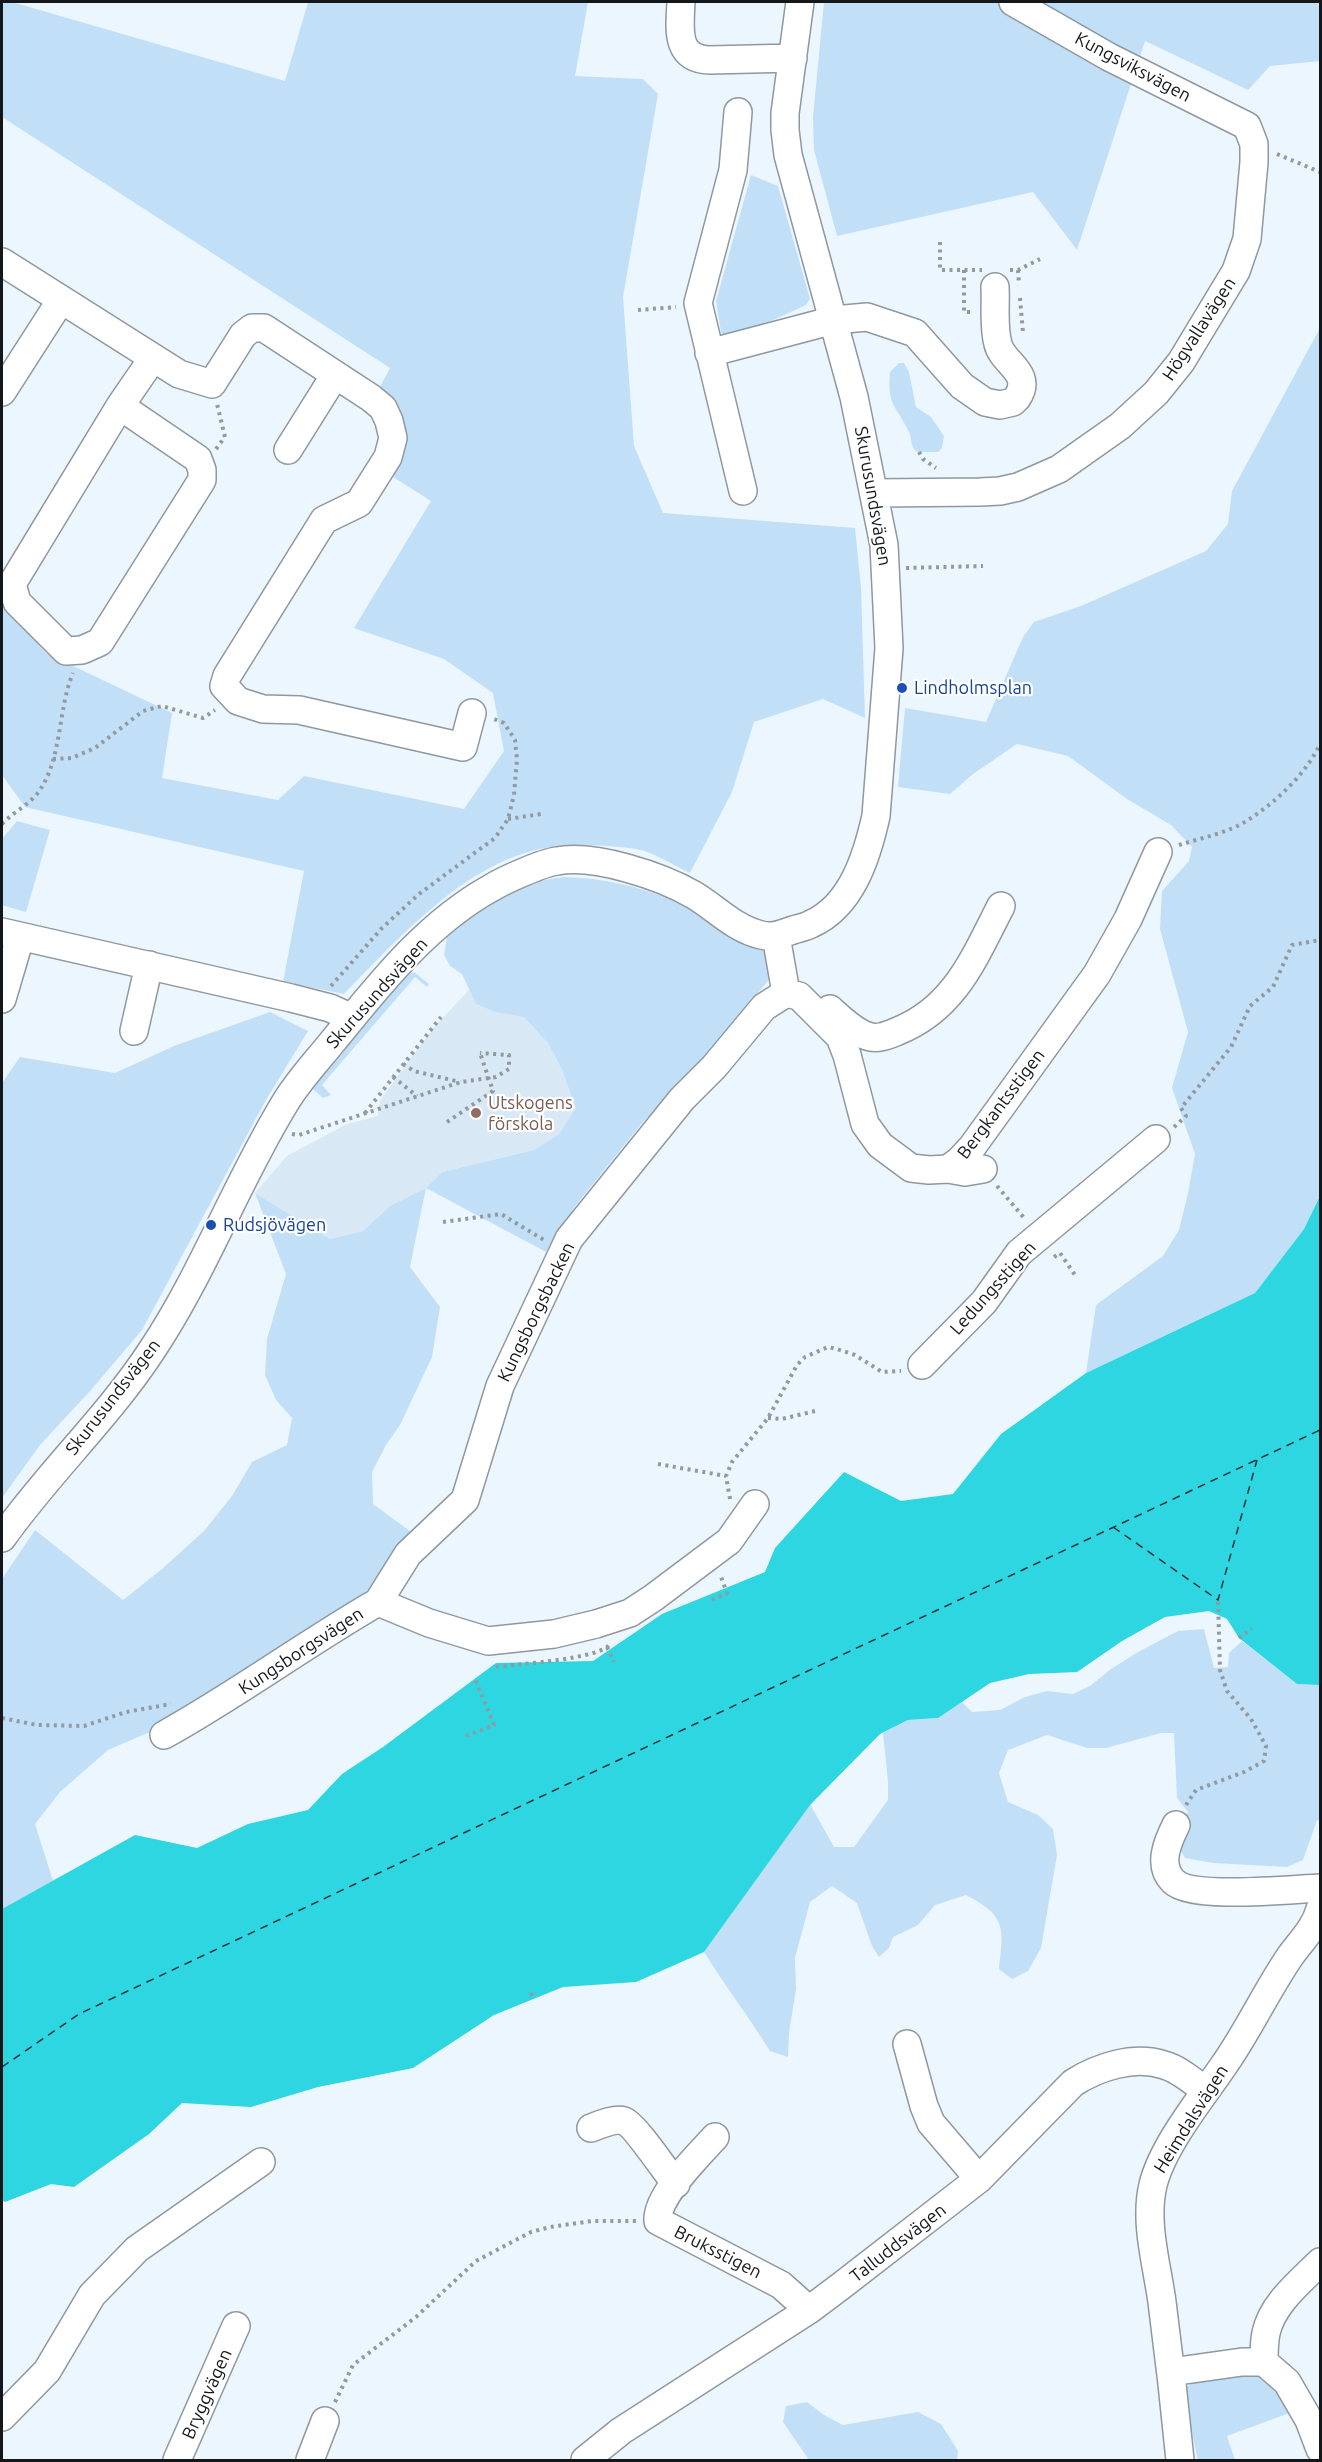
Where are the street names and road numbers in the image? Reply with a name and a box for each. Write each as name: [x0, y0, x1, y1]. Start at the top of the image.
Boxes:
street label: Kungsviksvägen: [1071, 27, 1195, 107]
street label: Högvallavägen: [1158, 273, 1240, 385]
street label: Skurusundsvägen: [850, 425, 896, 567]
street label: Skurusundsvägen: [322, 933, 432, 1053]
street label: Bergkantsstigen: [953, 1045, 1049, 1163]
street label: Ledungsstigen: [945, 1237, 1041, 1339]
street label: Kungsborgsbacken: [493, 1239, 579, 1385]
street label: Skurusundsvägen: [61, 1335, 165, 1459]
street label: Kungsborgsvägen: [235, 1603, 367, 1699]
street label: Heimdalsvägen: [1149, 2061, 1233, 2177]
street label: Talluddsvägen: [846, 2199, 950, 2287]
street label: Bruksstigen: [671, 2221, 765, 2283]
street label: Bryggvägen: [178, 2346, 236, 2442]

